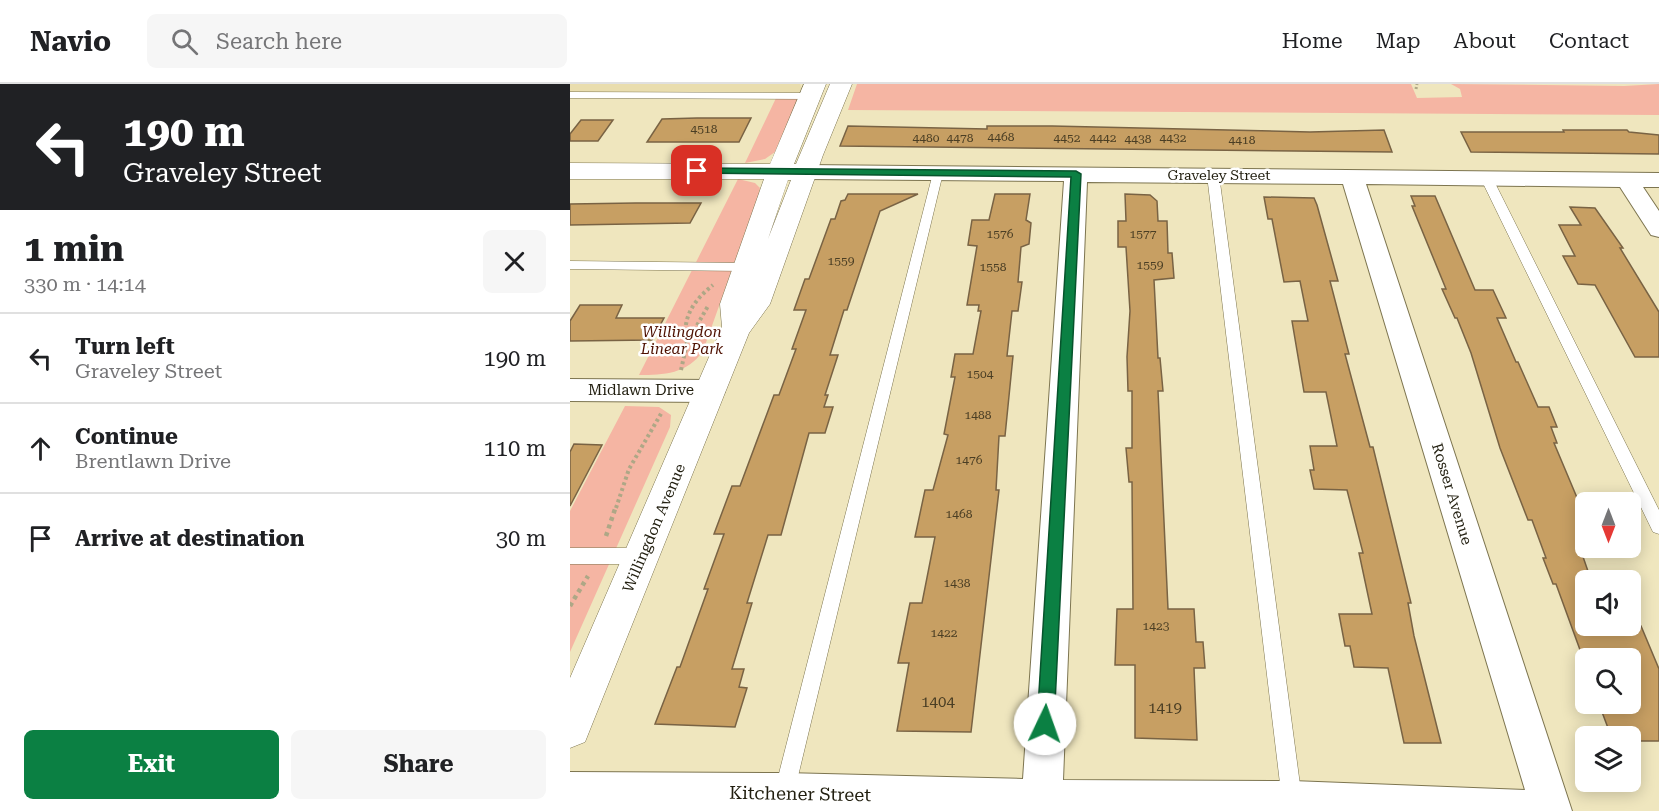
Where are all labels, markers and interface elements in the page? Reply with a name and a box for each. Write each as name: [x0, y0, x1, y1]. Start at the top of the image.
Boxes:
search box: [147, 14, 567, 68]
text: Navio: [30, 25, 111, 58]
icon: search: [168, 25, 201, 58]
text: Search here: [216, 29, 342, 54]
text: Home: [1282, 29, 1343, 53]
text: Map: [1376, 29, 1421, 53]
text: About: [1454, 29, 1516, 53]
text: Contact: [1549, 29, 1629, 53]
text: 190 m: [123, 107, 245, 156]
icon: left: [24, 108, 102, 186]
house number: 4518: [691, 122, 718, 136]
house number: 4468: [988, 130, 1015, 144]
house number: 4480: [913, 131, 940, 145]
house number: 4478: [947, 131, 974, 145]
house number: 4452: [1054, 131, 1081, 145]
house number: 4442: [1090, 131, 1117, 145]
house number: 4432: [1160, 131, 1187, 145]
house number: 4438: [1125, 132, 1152, 146]
house number: 4418: [1229, 133, 1256, 147]
pin: [671, 145, 722, 196]
icon: arrive: [680, 154, 713, 187]
text: Graveley Street: [123, 157, 322, 189]
street label: Graveley Street: [1167, 167, 1271, 183]
house number: 1576: [987, 227, 1014, 241]
house number: 1577: [1130, 227, 1157, 241]
text: 1 min: [24, 228, 124, 270]
button: close: [483, 230, 546, 293]
house number: 1559: [828, 254, 855, 268]
house number: 1559: [1137, 258, 1164, 272]
house number: 1558: [980, 260, 1007, 274]
text: 330 m · 14:14: [24, 272, 146, 296]
park label: Willingdon Linear Park: [640, 323, 724, 358]
text: Turn left: [75, 334, 175, 359]
icon: left: [24, 342, 57, 375]
text: 190 m: [483, 346, 546, 371]
text: Graveley Street: [75, 359, 222, 383]
house number: 1504: [967, 367, 994, 381]
street label: Midlawn Drive: [588, 381, 694, 399]
house number: 1488: [965, 408, 992, 422]
text: Continue: [75, 424, 178, 449]
icon: ahead: [24, 432, 57, 465]
text: 110 m: [483, 436, 546, 461]
street label: Rosser Avenue: [1428, 441, 1476, 547]
text: Brentlawn Drive: [75, 449, 231, 473]
house number: 1476: [956, 453, 983, 467]
street label: Willingdon Avenue: [619, 461, 689, 595]
north arrow: [1575, 492, 1641, 558]
map controls: [1575, 492, 1641, 792]
house number: 1468: [946, 507, 973, 521]
icon: arrive: [24, 522, 57, 555]
text: Arrive at destination: [75, 526, 304, 551]
text: 30 m: [496, 526, 546, 551]
button: sound: [1575, 570, 1641, 636]
house number: 1438: [944, 576, 971, 590]
house number: 1423: [1143, 619, 1170, 633]
house number: 1422: [931, 626, 958, 640]
button: search: [1575, 648, 1641, 714]
position arrow: [1013, 692, 1077, 756]
house number: 1404: [921, 693, 955, 711]
house number: 1419: [1148, 699, 1182, 717]
button: layers: [1575, 726, 1641, 792]
button: Exit: [24, 730, 279, 799]
button: Share: [291, 730, 546, 799]
street label: Kitchener Street: [729, 782, 871, 805]

